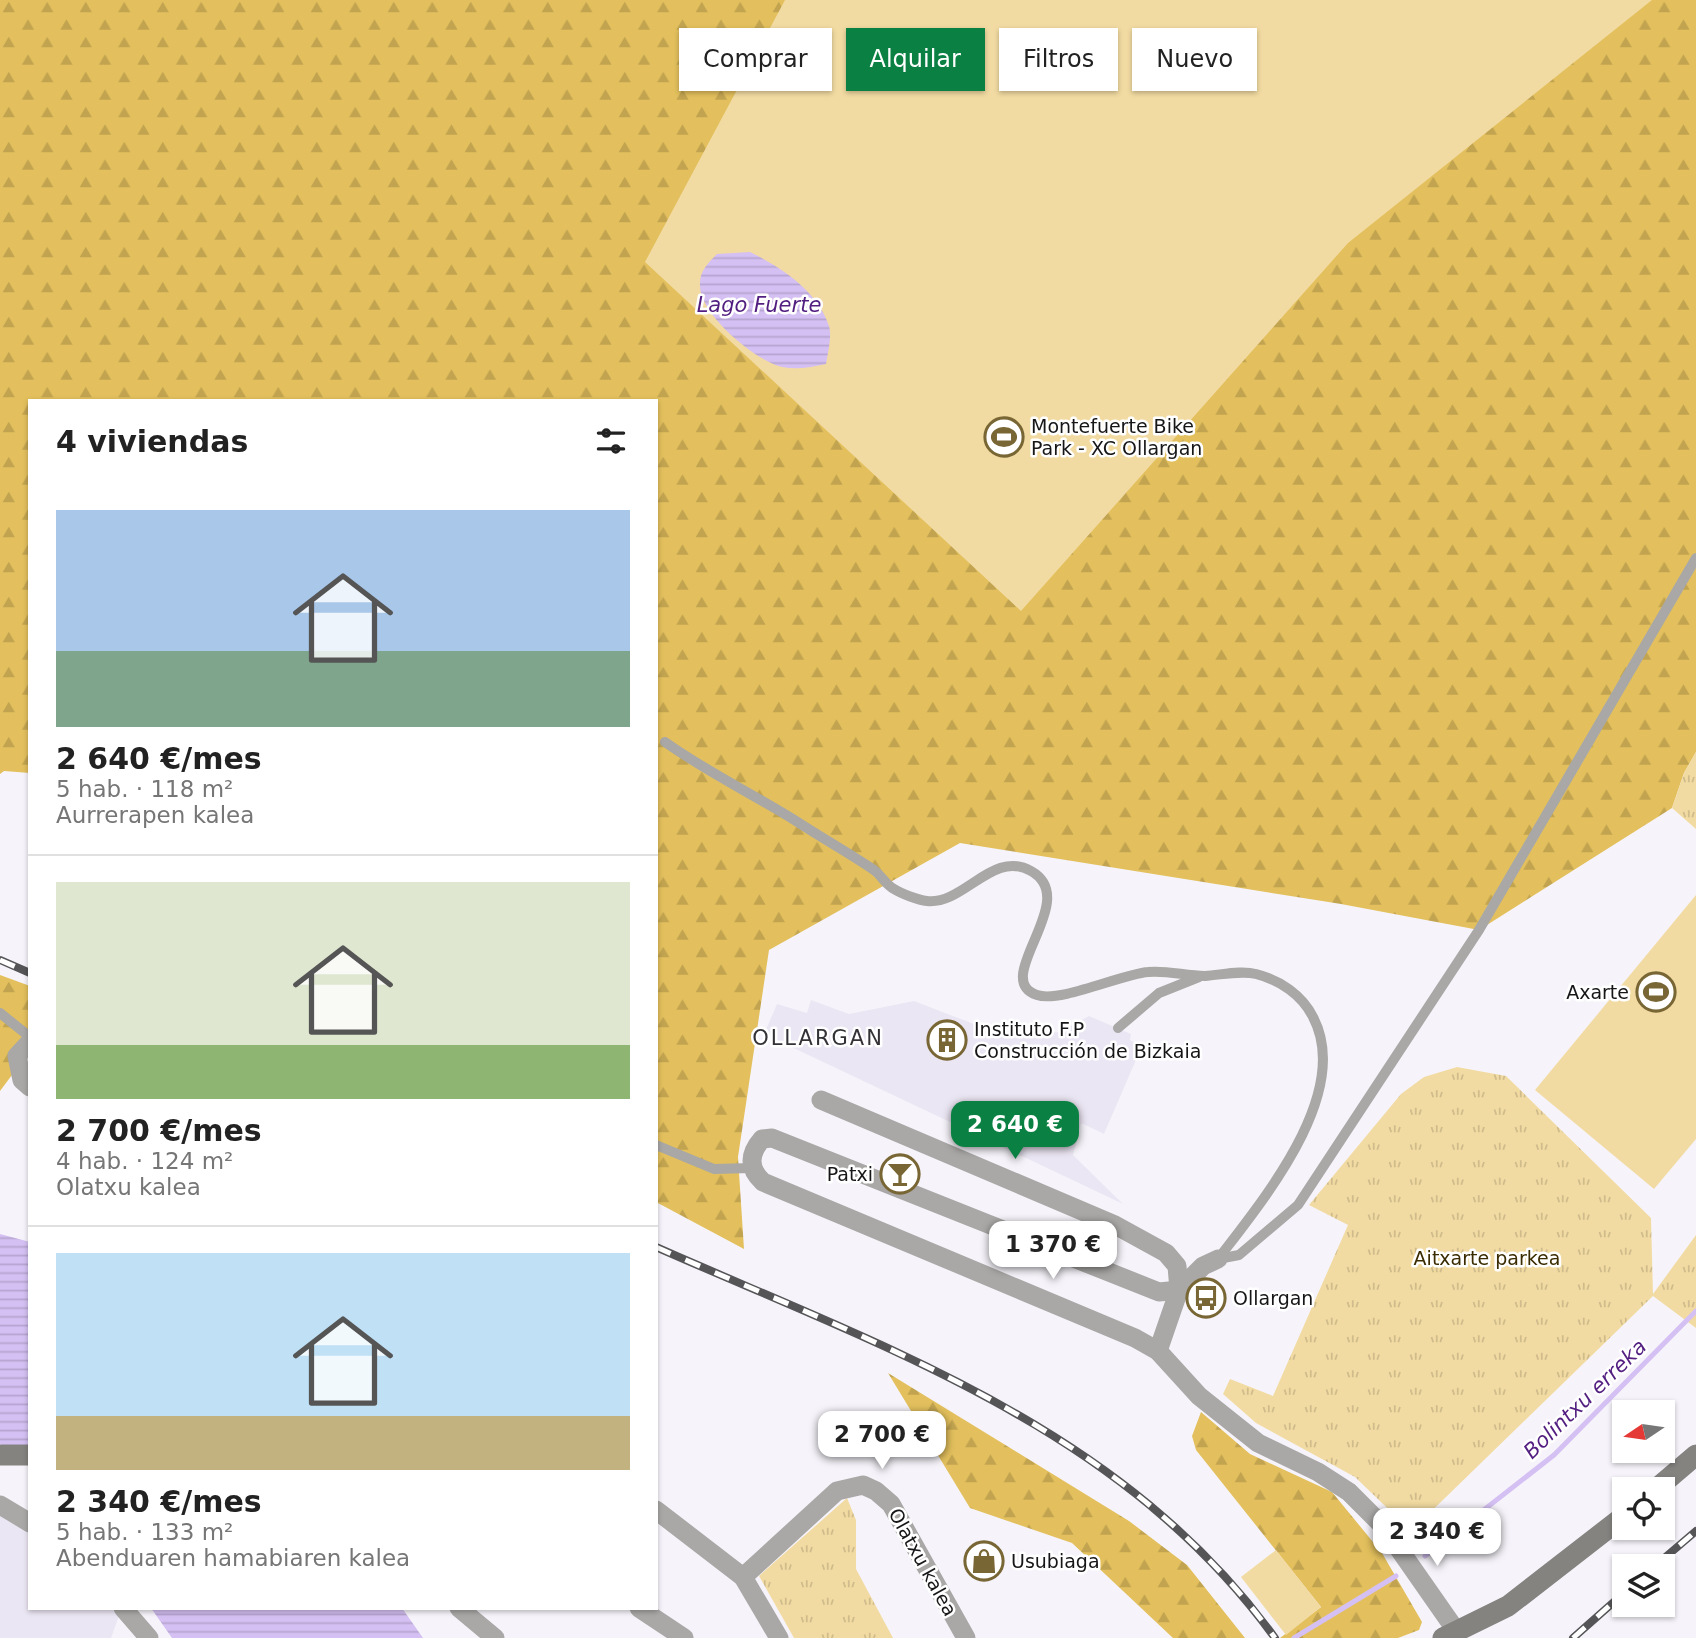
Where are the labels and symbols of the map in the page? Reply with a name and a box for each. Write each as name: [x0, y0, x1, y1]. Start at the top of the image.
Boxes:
water label: Lago Fuerte: [697, 293, 821, 317]
place label: Montefuerte Bike Park - XC Ollargan: [1031, 415, 1202, 459]
sports icon: Montefuerte Bike Park - XC Ollargan: [983, 416, 1025, 458]
sports icon: Axarte: [1635, 971, 1677, 1013]
place label: Axarte: [1566, 981, 1629, 1003]
place label: Instituto F.P Construcción de Bizkaia: [974, 1018, 1201, 1062]
building icon: Instituto F.P Construcción de Bizkaia: [926, 1019, 968, 1061]
district label: OLLARGAN: [752, 1026, 884, 1050]
pin: 2 640 €: [950, 1102, 1080, 1161]
bar icon: Patxi: [879, 1153, 921, 1195]
place label: Patxi: [827, 1163, 873, 1185]
pin: 1 370 €: [988, 1222, 1118, 1281]
park label: Aitxarte parkea: [1414, 1247, 1560, 1269]
bus stop icon: Ollargan: [1185, 1277, 1227, 1319]
place label: Ollargan: [1233, 1287, 1313, 1309]
water label: Bolintxu erreka: [1519, 1334, 1651, 1464]
north arrow: [1612, 1400, 1675, 1463]
pin: 2 700 €: [817, 1412, 947, 1471]
street label: Olatxu kalea: [884, 1504, 962, 1620]
pin: 2 340 €: [1372, 1508, 1502, 1568]
shop icon: Usubiaga: [963, 1540, 1005, 1582]
place label: Usubiaga: [1011, 1550, 1100, 1572]

